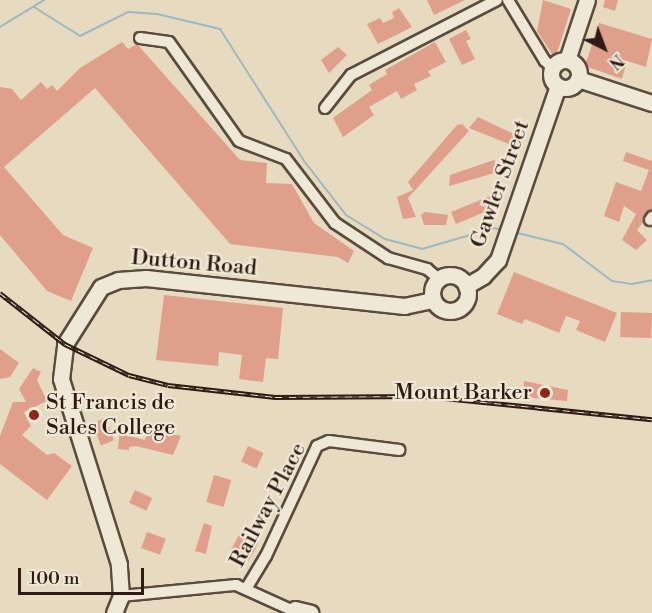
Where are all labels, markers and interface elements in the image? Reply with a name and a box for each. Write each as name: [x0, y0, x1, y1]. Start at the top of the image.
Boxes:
north arrow: [574, 18, 634, 78]
text: N: [605, 50, 627, 73]
street label: Gawler Street: [465, 117, 535, 251]
street label: Dutton Road: [130, 244, 258, 282]
place label: Mount Barker: [394, 380, 532, 406]
marker: Mount Barker: [536, 384, 554, 402]
place label: St Francis de Sales College: [46, 389, 175, 440]
marker: St Francis de Sales College: [27, 408, 41, 422]
street label: Railway Place: [224, 438, 312, 572]
scale bar: [21, 556, 147, 594]
text: 100 m: [29, 567, 80, 590]

